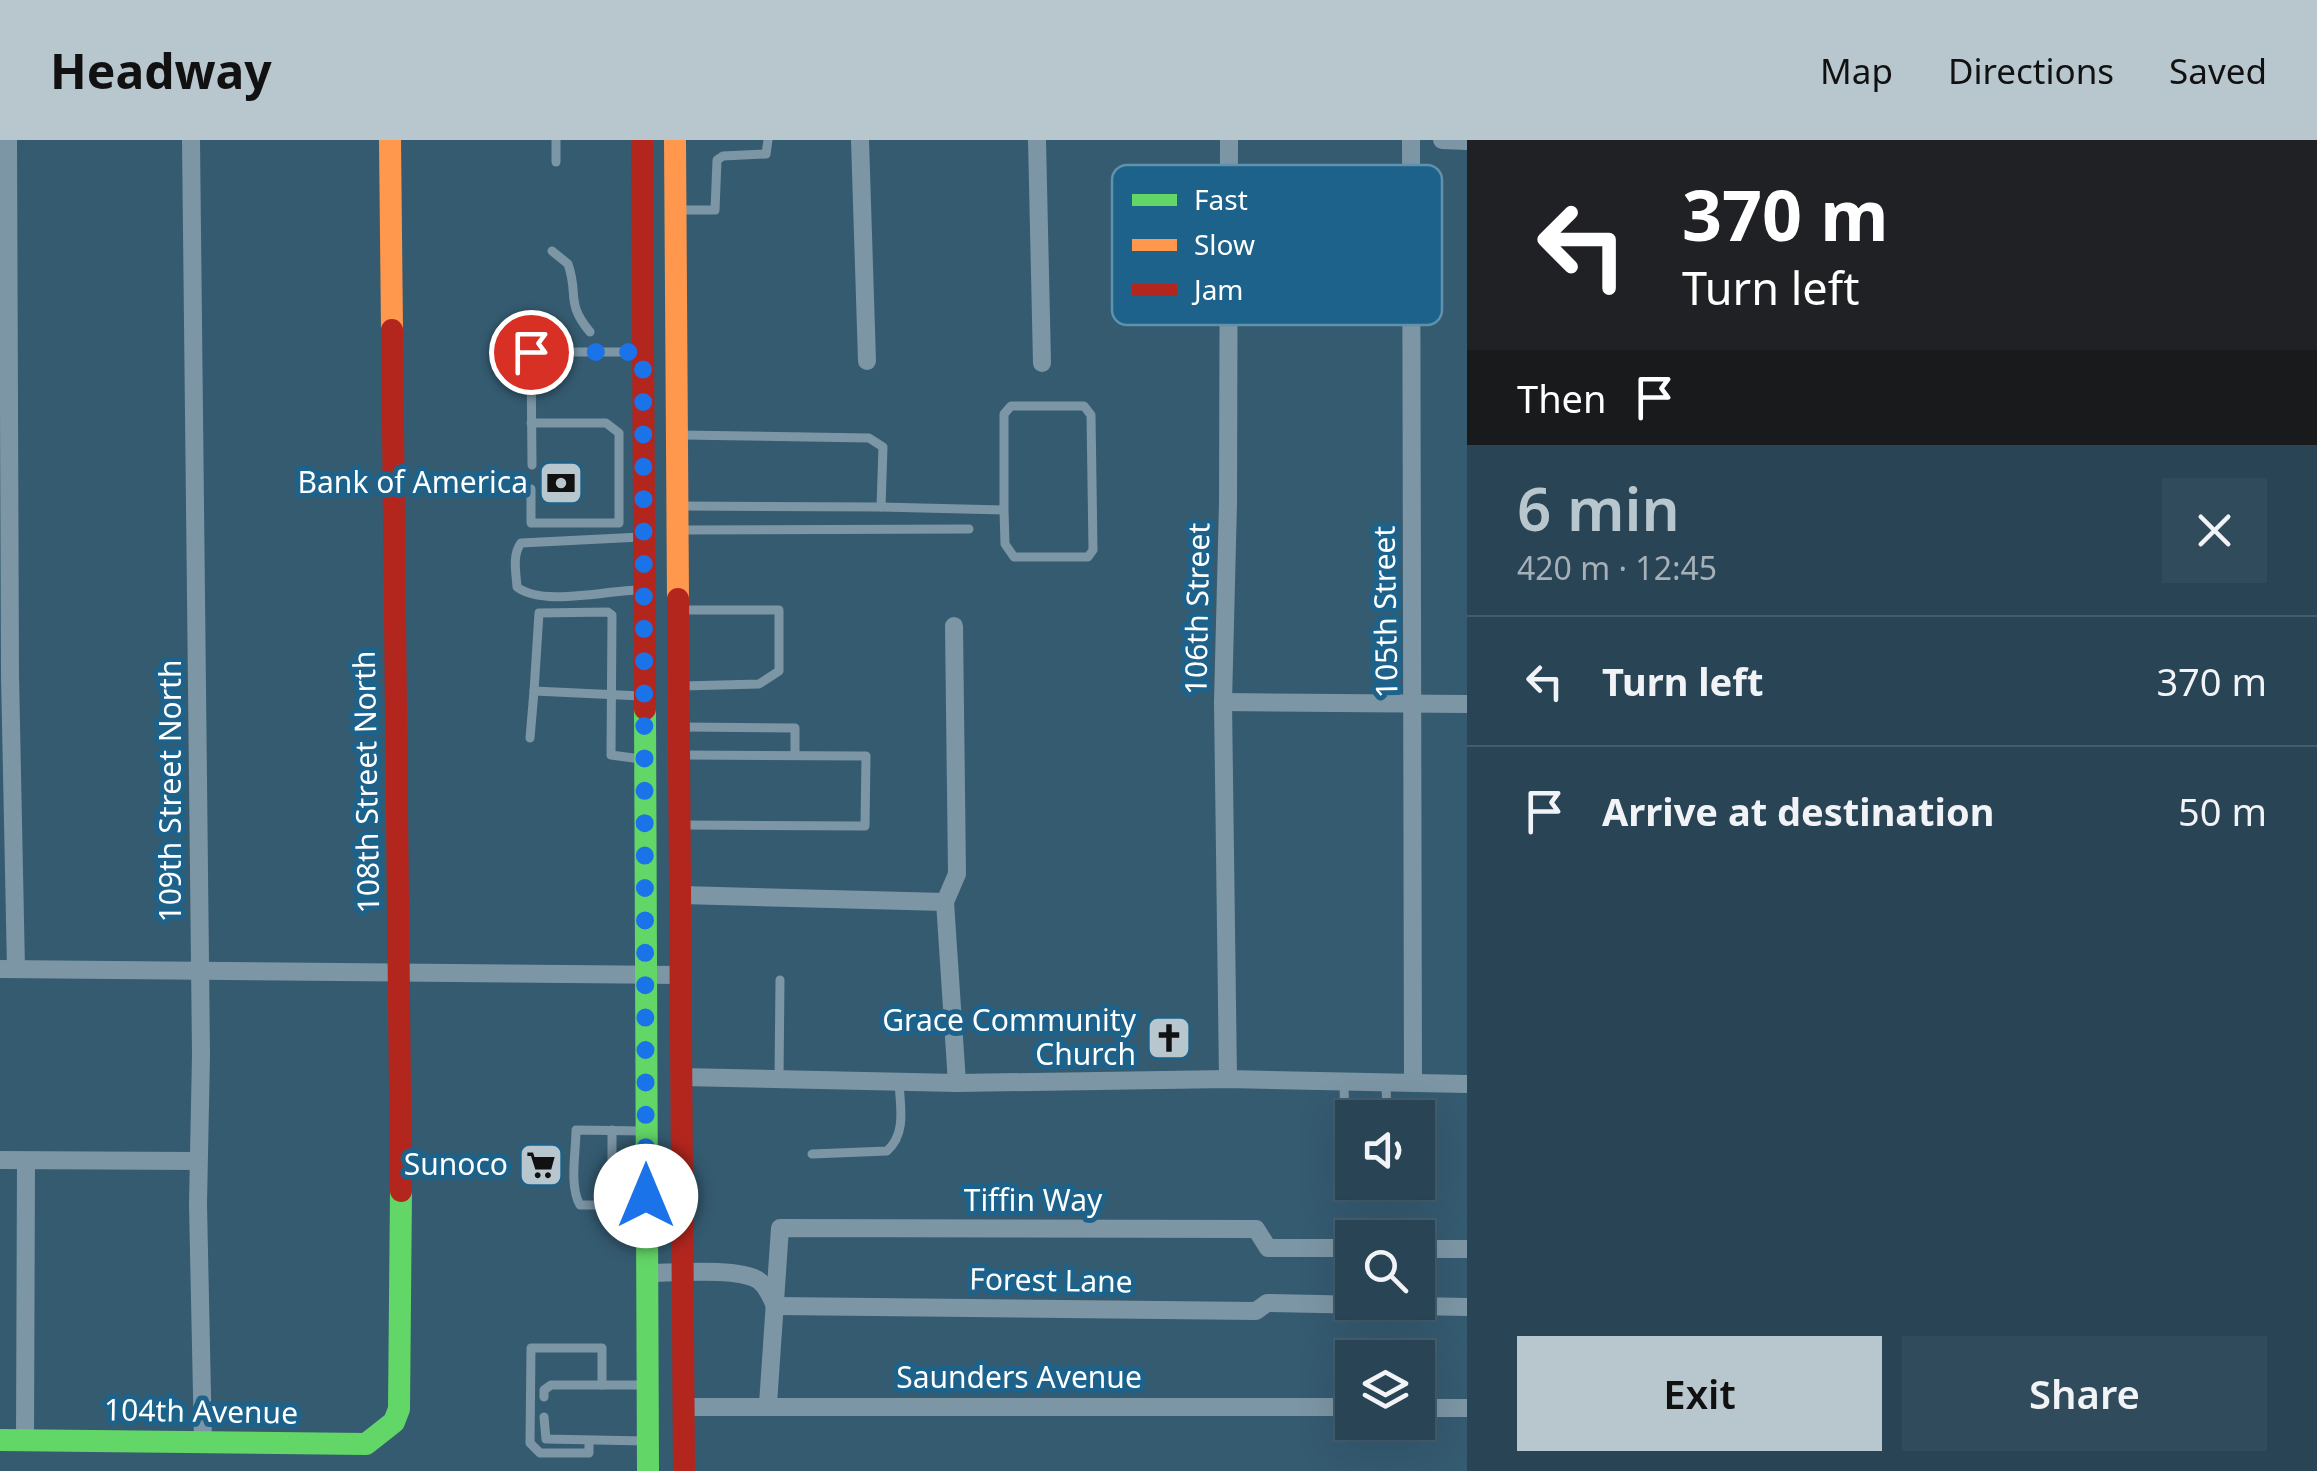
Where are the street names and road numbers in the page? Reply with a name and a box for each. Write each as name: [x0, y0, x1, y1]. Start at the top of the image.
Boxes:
street label: 106th Street: [1174, 522, 1219, 696]
street label: 105th Street: [1362, 525, 1407, 699]
street label: 108th Street North: [343, 650, 388, 914]
street label: 109th Street North: [149, 660, 190, 922]
street label: Tiffin Way: [964, 1179, 1103, 1220]
street label: Forest Lane: [969, 1258, 1133, 1301]
street label: Saunders Avenue: [896, 1356, 1142, 1397]
street label: 104th Avenue: [104, 1388, 298, 1433]

